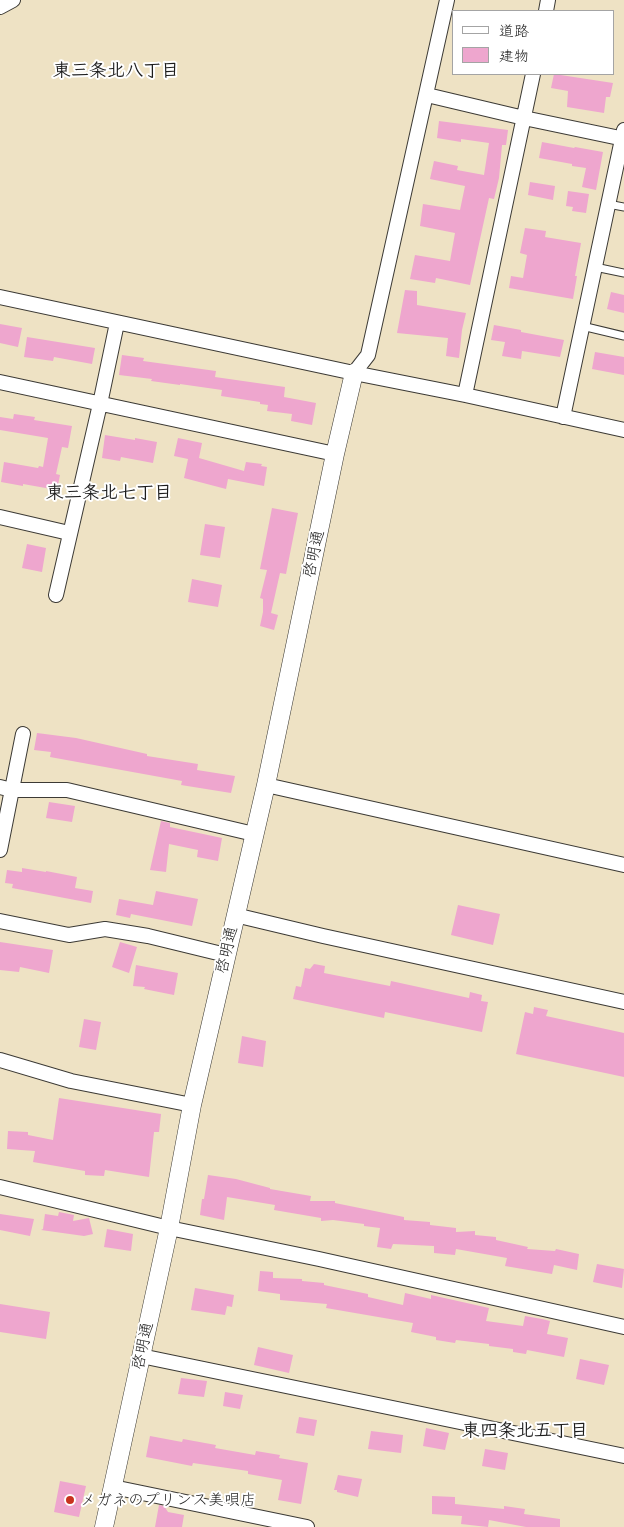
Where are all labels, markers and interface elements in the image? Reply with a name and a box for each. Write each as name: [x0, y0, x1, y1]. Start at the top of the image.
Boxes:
legend: [452, 10, 614, 75]
text: 道路: [499, 21, 529, 40]
text: 建物: [499, 46, 529, 65]
district label: 東三条北八丁目: [53, 60, 179, 82]
district label: 東三条北七丁目: [46, 482, 172, 504]
street label: 啓明通: [300, 529, 328, 579]
street label: 啓明通: [212, 924, 242, 976]
street label: 啓明通: [129, 1321, 157, 1371]
district label: 東四条北五丁目: [462, 1420, 588, 1442]
place label: メガネのプリンス美唄店: [80, 1490, 256, 1510]
marker: メガネのプリンス美唄店: [64, 1494, 76, 1506]

